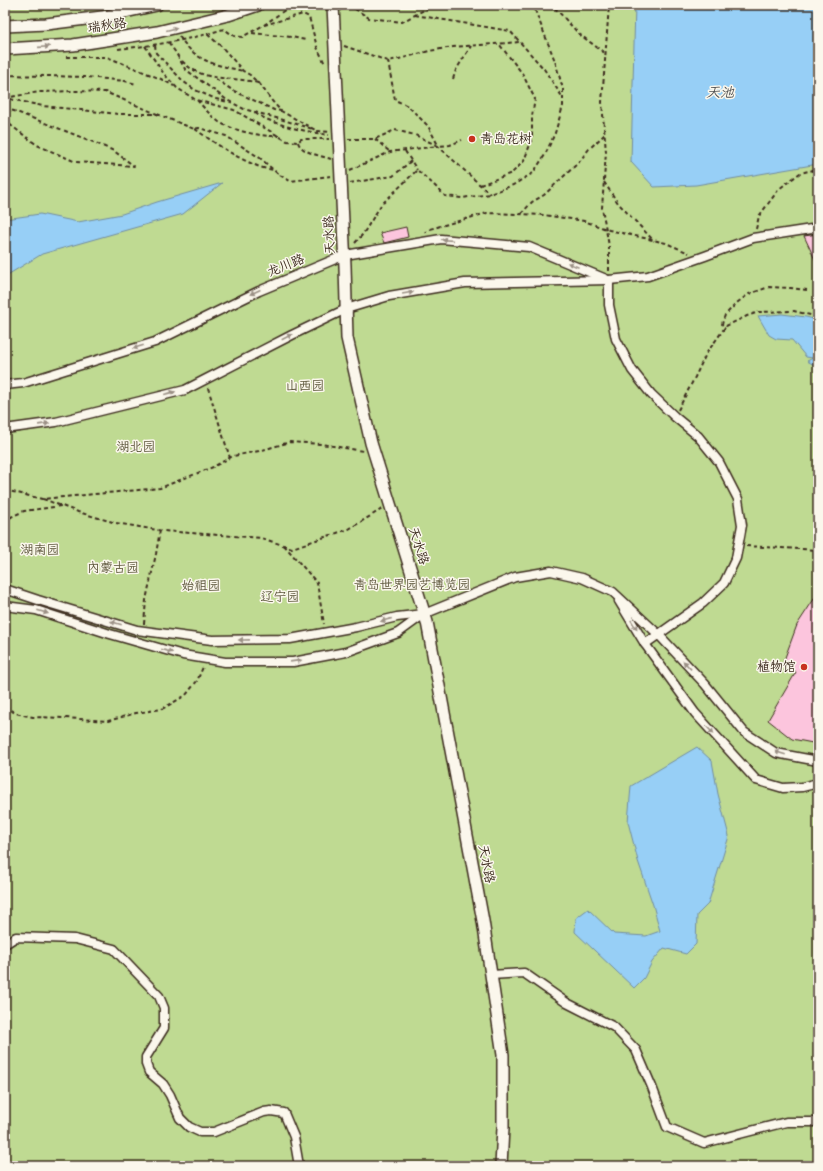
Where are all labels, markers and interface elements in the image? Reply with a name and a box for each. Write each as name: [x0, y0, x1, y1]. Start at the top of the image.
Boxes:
street label: 瑞秋路: [86, 15, 128, 37]
one-way arrow: [166, 25, 179, 31]
one-way arrow: [38, 43, 50, 50]
water label: 天池: [706, 84, 735, 102]
place label: 青岛花树: [480, 131, 532, 148]
marker: 青岛花树: [467, 134, 477, 144]
street label: 天水路: [320, 215, 340, 255]
one-way arrow: [441, 236, 453, 243]
street label: 龙川路: [265, 251, 307, 281]
one-way arrow: [567, 262, 578, 268]
one-way arrow: [250, 289, 261, 295]
one-way arrow: [402, 290, 415, 296]
one-way arrow: [281, 334, 293, 341]
one-way arrow: [131, 344, 143, 350]
park label: 山西园: [285, 378, 325, 395]
one-way arrow: [164, 390, 176, 396]
one-way arrow: [38, 421, 50, 427]
park label: 湖北园: [116, 439, 156, 456]
street label: 天水路: [404, 525, 432, 567]
park label: 湖南园: [20, 542, 60, 559]
park label: 内蒙古园: [87, 560, 139, 577]
park label: 青岛世界园艺博览园: [353, 577, 471, 594]
park label: 始祖园: [181, 578, 221, 595]
park label: 辽宁园: [260, 589, 300, 606]
one-way arrow: [38, 610, 50, 616]
one-way arrow: [380, 617, 392, 623]
one-way arrow: [630, 619, 637, 631]
one-way arrow: [109, 620, 121, 626]
one-way arrow: [237, 637, 250, 643]
one-way arrow: [162, 648, 174, 654]
one-way arrow: [290, 658, 302, 664]
place label: 植物馆: [757, 659, 796, 676]
one-way arrow: [682, 660, 692, 670]
marker: 植物馆: [799, 662, 809, 672]
one-way arrow: [705, 725, 715, 735]
one-way arrow: [774, 750, 786, 756]
street label: 天水路: [474, 843, 498, 885]

